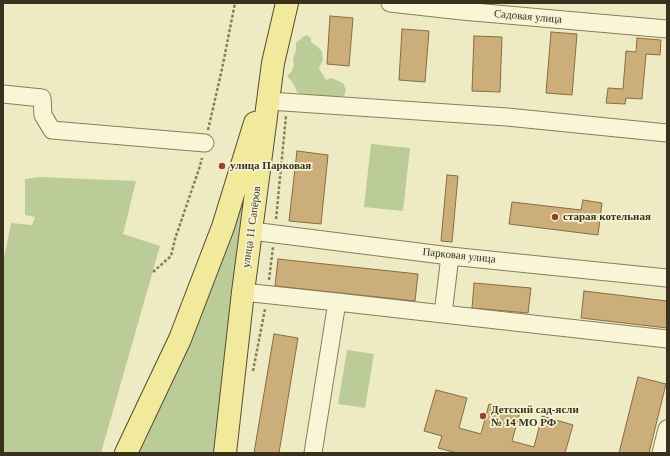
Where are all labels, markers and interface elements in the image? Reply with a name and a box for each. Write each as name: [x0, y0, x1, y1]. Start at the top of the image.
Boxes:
street label: Садовая улица: [493, 7, 563, 27]
place label: улица Парковая: [230, 159, 311, 173]
marker: улица Парковая: [217, 161, 227, 171]
street label: улица 11 Сапёров: [240, 185, 264, 269]
place label: старая котельная: [563, 210, 651, 224]
marker: старая котельная: [550, 212, 560, 222]
street label: Парковая улица: [422, 246, 496, 266]
place label: Детский сад-ясли № 14 МО РФ: [491, 403, 579, 429]
marker: Детский сад-ясли № 14 МО РФ: [478, 411, 488, 421]

